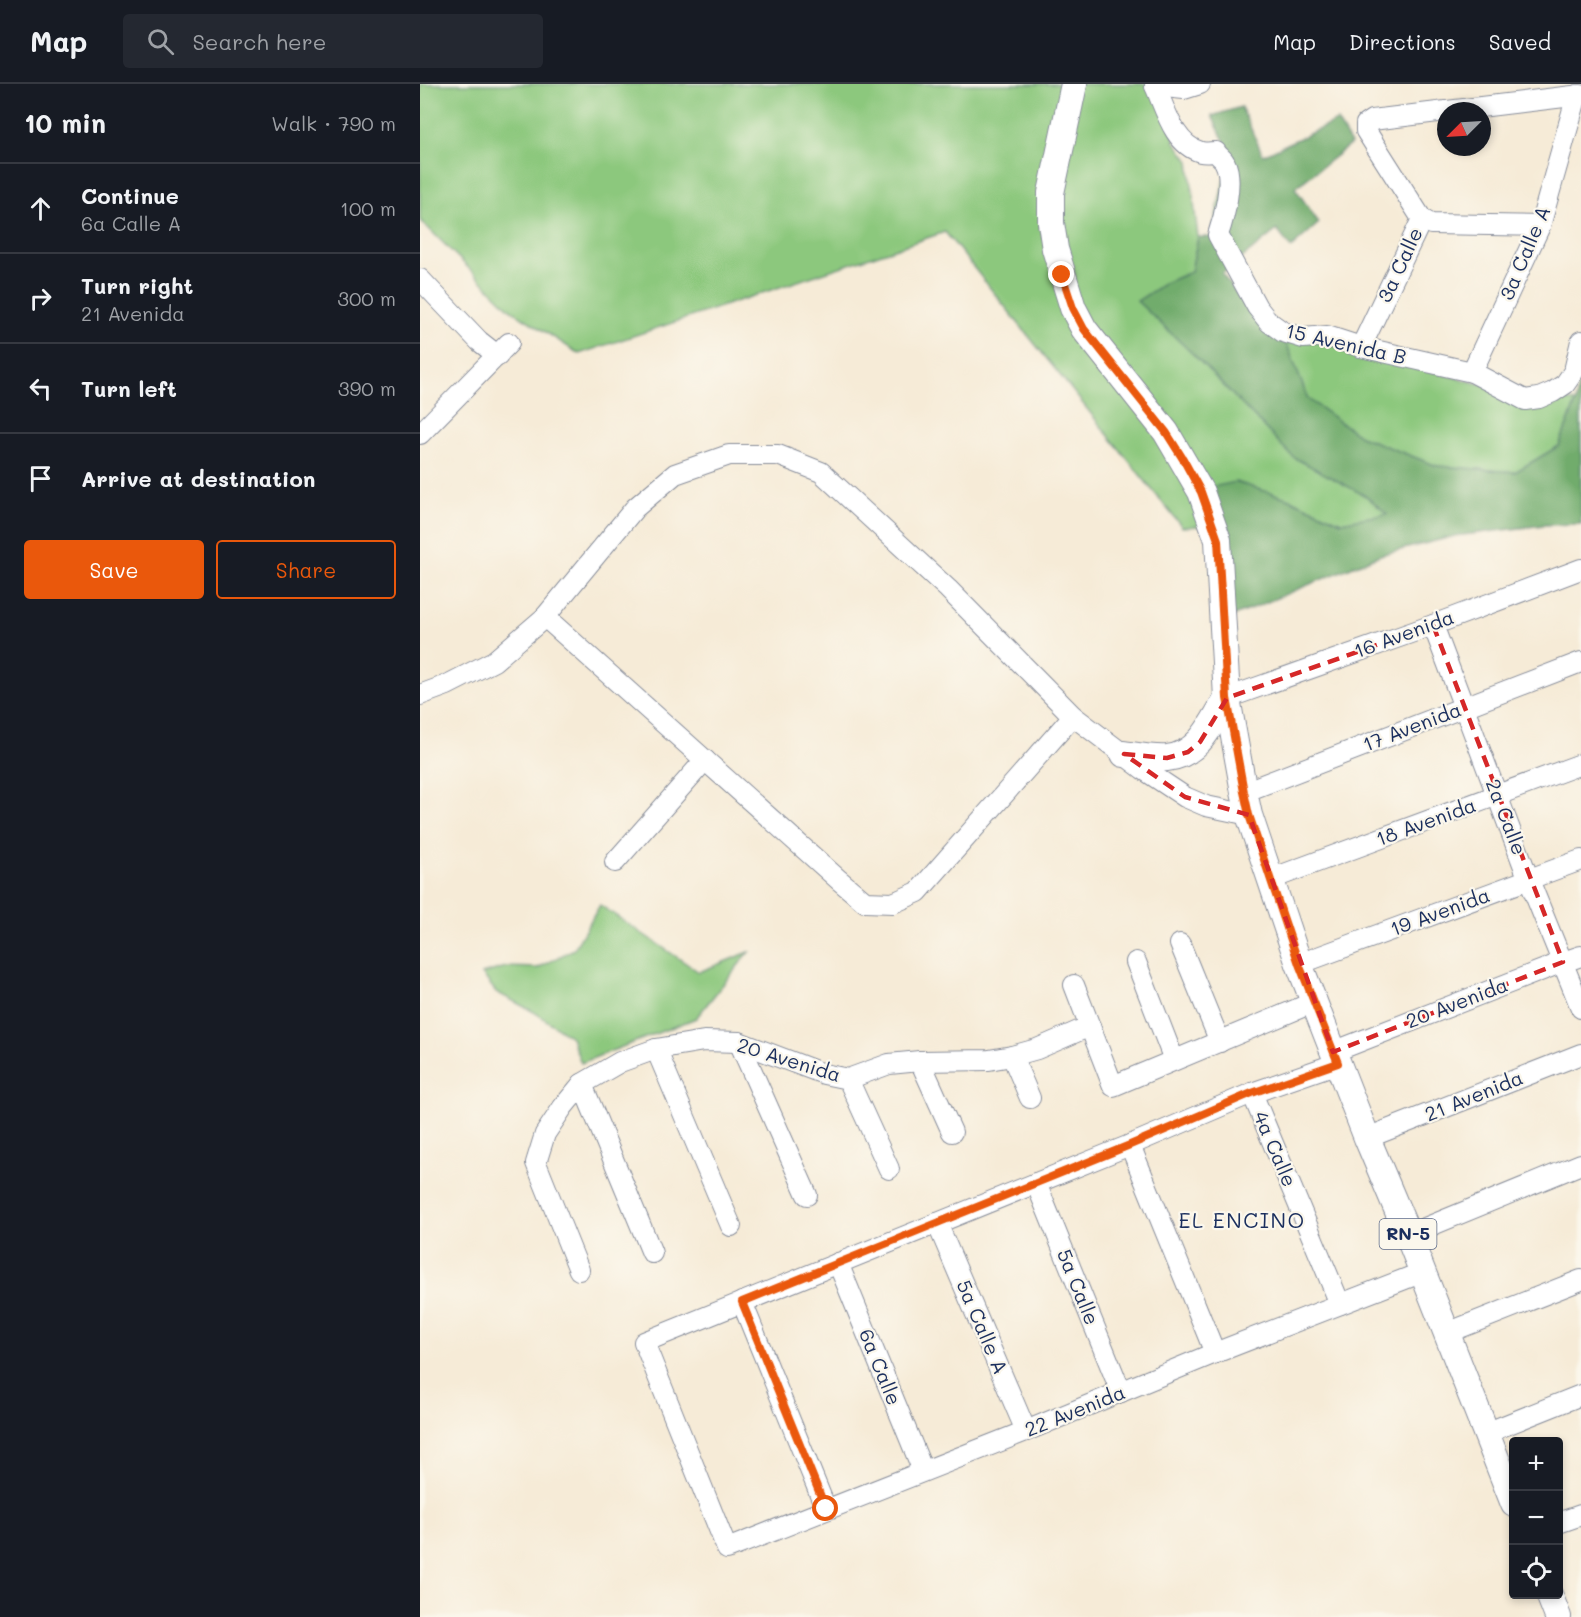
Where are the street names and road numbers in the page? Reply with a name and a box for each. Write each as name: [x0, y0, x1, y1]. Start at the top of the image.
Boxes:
street label: 3a Calle A: [1493, 202, 1556, 304]
street label: 3a Calle: [1370, 223, 1428, 306]
street label: 15 Avenida B: [1283, 317, 1409, 370]
street label: 16 Avenida: [1350, 603, 1457, 663]
street label: 17 Avenida: [1359, 695, 1465, 757]
street label: 2a Calle: [1481, 775, 1533, 858]
street label: 18 Avenida: [1372, 791, 1479, 851]
street label: 19 Avenida: [1386, 881, 1493, 941]
street label: 20 Avenida: [1402, 971, 1511, 1033]
street label: 20 Avenida: [734, 1031, 844, 1087]
street label: 21 Avenida: [1421, 1064, 1527, 1127]
street label: 4a Calle: [1248, 1107, 1303, 1190]
road number: RN-5: [1380, 1219, 1436, 1249]
street label: 5a Calle: [1052, 1245, 1106, 1328]
street label: 5a Calle A: [951, 1276, 1014, 1378]
street label: 6a Calle: [854, 1325, 908, 1409]
street label: 22 Avenida: [1021, 1378, 1129, 1442]

